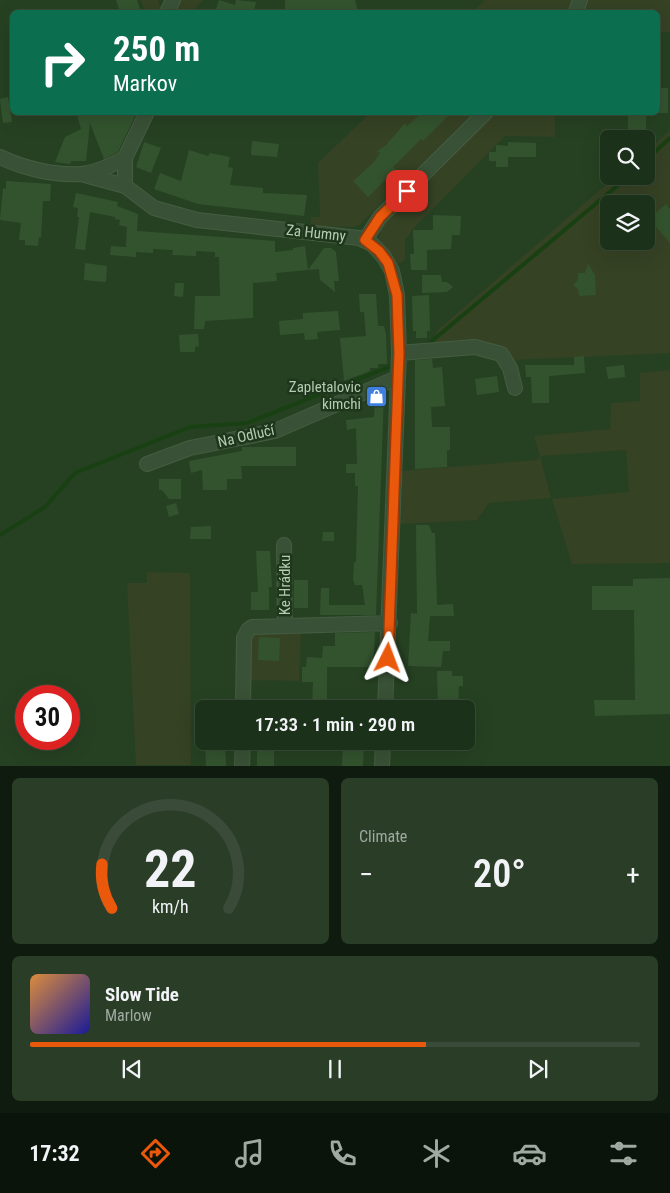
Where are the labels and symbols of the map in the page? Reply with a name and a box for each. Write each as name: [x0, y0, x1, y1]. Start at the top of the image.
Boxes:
pin: [386, 170, 428, 212]
street label: Za Humny: [285, 221, 347, 245]
place label: Zapletalovic kimchi: [289, 378, 361, 413]
shop icon: Zapletalovic kimchi: [365, 384, 389, 408]
street label: Na Odlučí: [216, 420, 277, 451]
street label: Ke Hrádku: [276, 555, 294, 615]
position arrow: [361, 631, 413, 683]
speed limit sign: 30: [15, 685, 80, 750]

